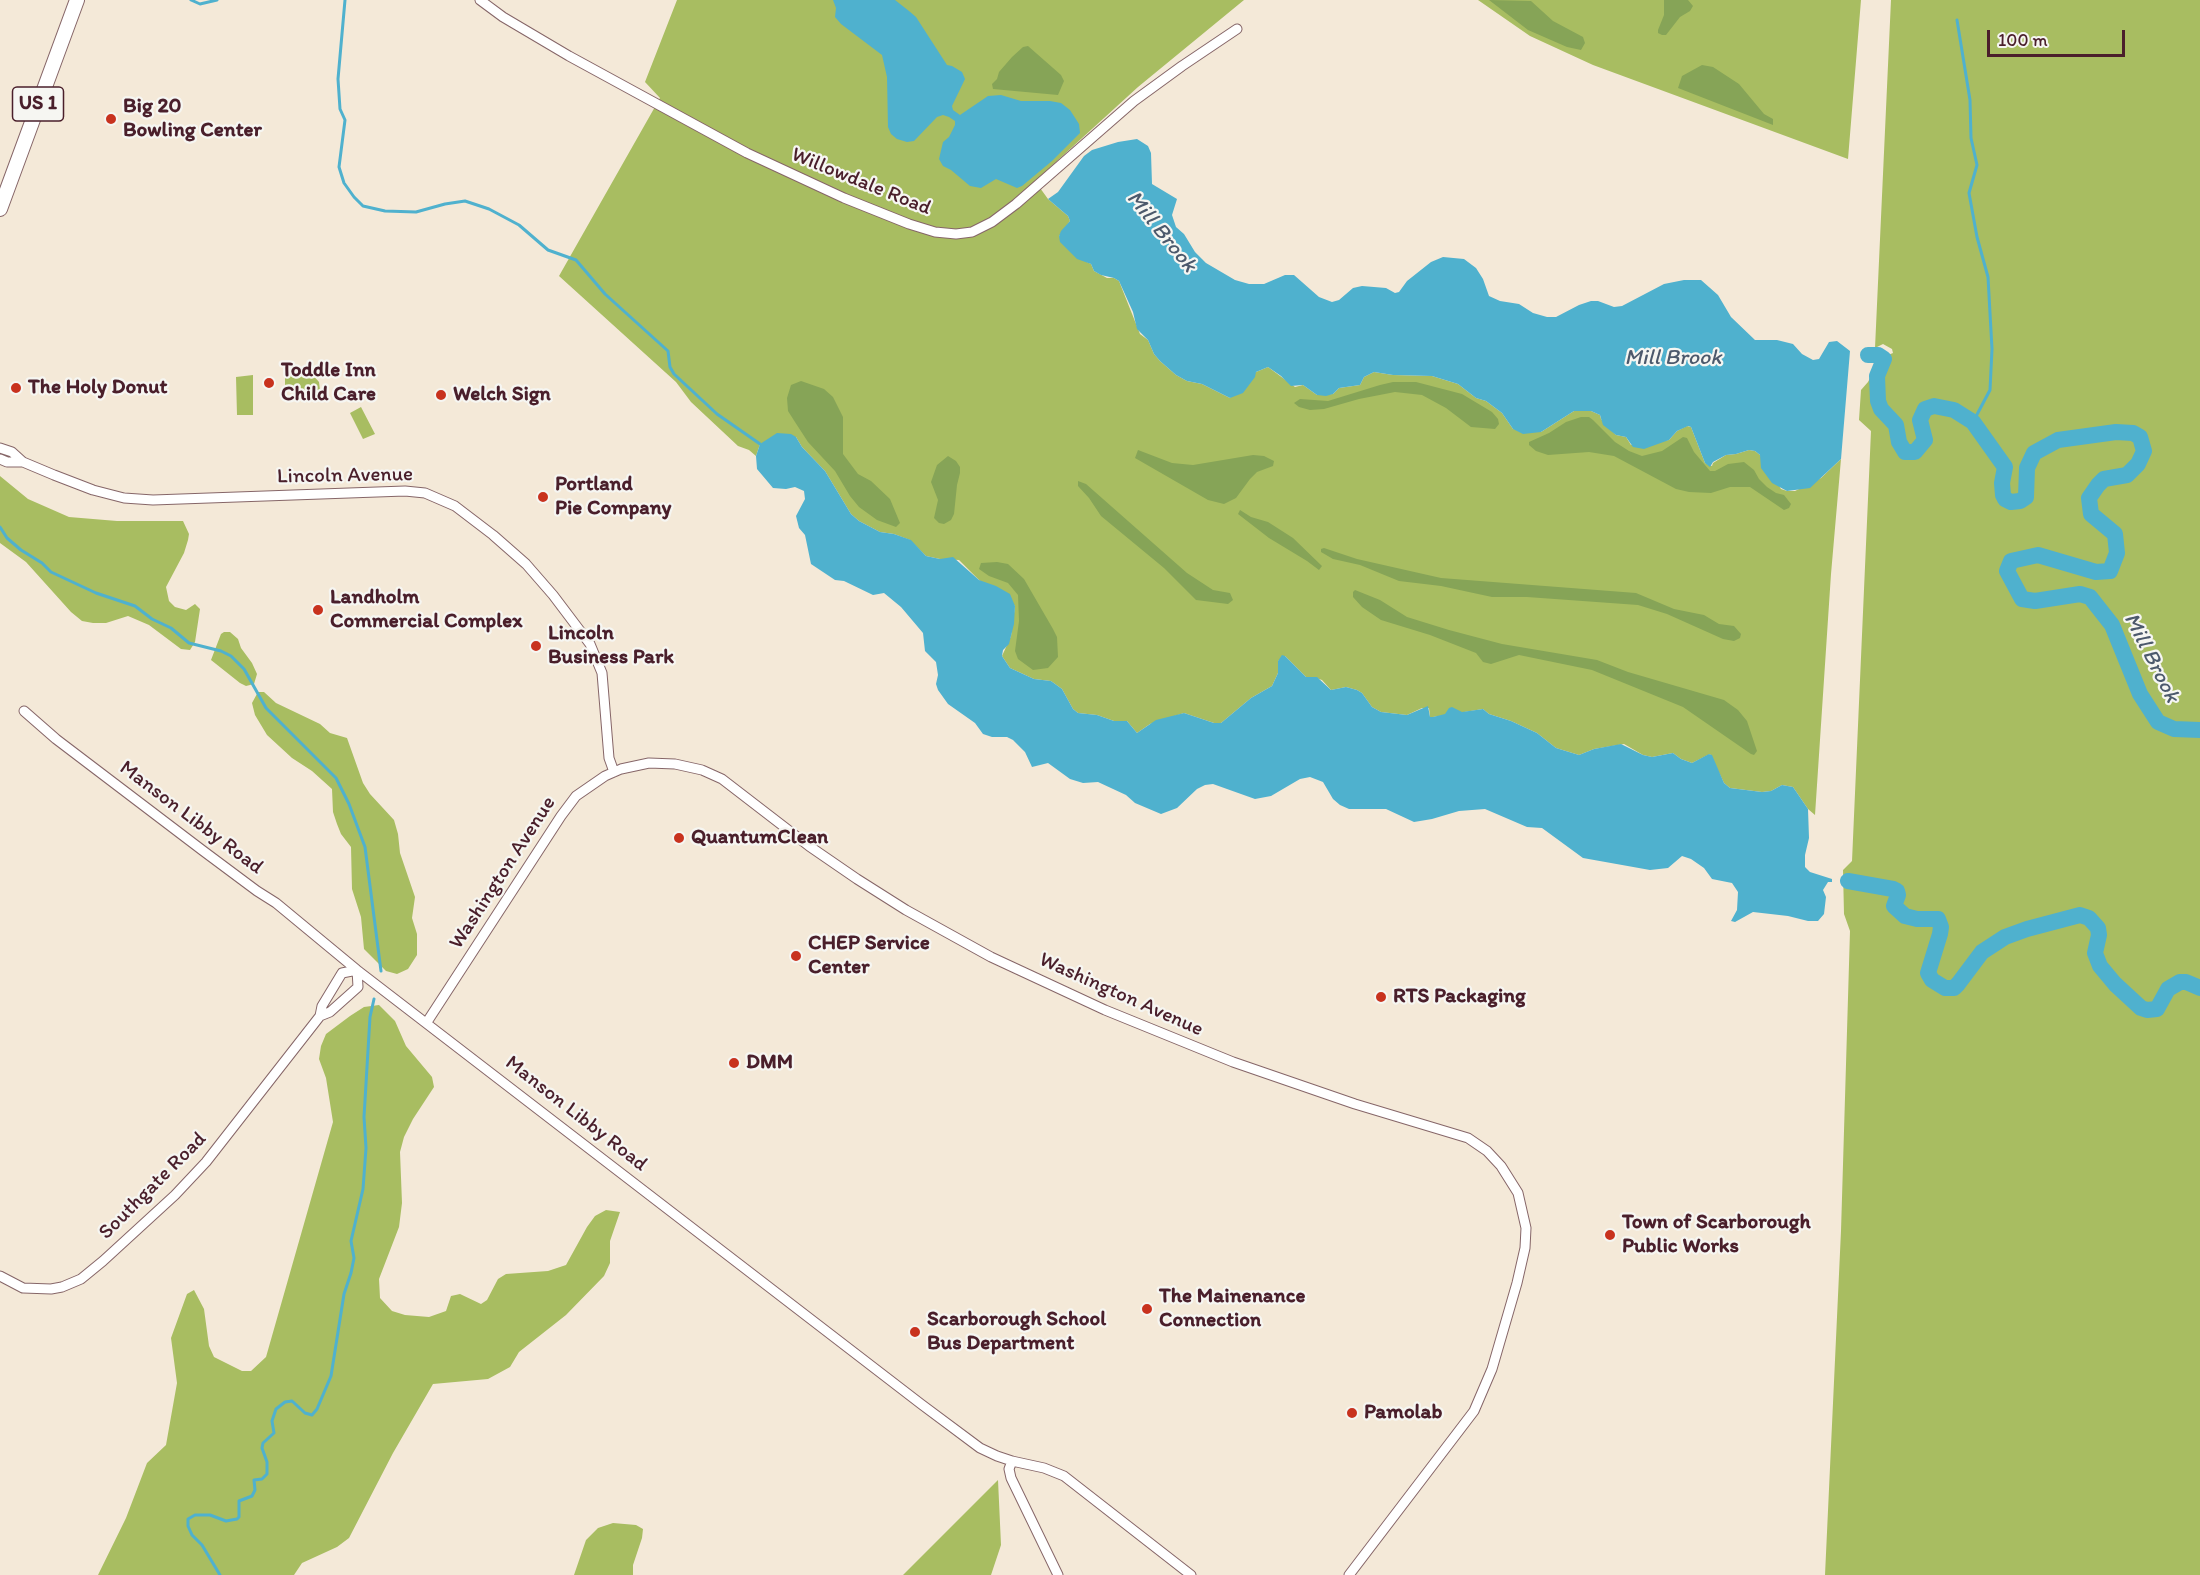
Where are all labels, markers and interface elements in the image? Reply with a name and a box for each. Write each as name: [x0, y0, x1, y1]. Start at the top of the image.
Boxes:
scale bar: [1990, 18, 2128, 56]
text: 100 m: [1998, 29, 2048, 51]
road number: US 1: [12, 87, 63, 121]
place label: Big 20 Bowling Center: [123, 94, 262, 144]
marker: Big 20 Bowling Center: [104, 112, 118, 126]
street label: Willowdale Road: [787, 142, 935, 222]
water label: Mill Brook: [1120, 186, 1202, 278]
water label: Mill Brook: [1625, 345, 1721, 371]
place label: Toddle Inn Child Care: [281, 358, 376, 408]
place label: The Holy Donut: [28, 375, 167, 401]
marker: Toddle Inn Child Care: [262, 376, 276, 390]
marker: The Holy Donut: [9, 381, 23, 395]
place label: Welch Sign: [453, 382, 551, 408]
marker: Welch Sign: [434, 388, 448, 402]
street label: Lincoln Avenue: [277, 462, 413, 490]
place label: Portland Pie Company: [555, 472, 671, 522]
marker: Portland Pie Company: [536, 490, 550, 504]
place label: Landholm Commercial Complex: [330, 585, 523, 635]
marker: Landholm Commercial Complex: [311, 603, 325, 617]
water label: Mill Brook: [2117, 609, 2185, 707]
place label: Lincoln Business Park: [548, 621, 674, 671]
marker: Lincoln Business Park: [529, 639, 543, 653]
street label: Manson Libby Road: [114, 756, 268, 880]
street label: Washington Avenue: [444, 792, 562, 954]
place label: QuantumClean: [691, 825, 828, 851]
marker: QuantumClean: [672, 831, 686, 845]
place label: CHEP Service Center: [808, 931, 930, 981]
street label: Washington Avenue: [1035, 947, 1207, 1043]
marker: CHEP Service Center: [789, 949, 803, 963]
place label: RTS Packaging: [1393, 984, 1526, 1010]
marker: RTS Packaging: [1374, 990, 1388, 1004]
place label: DMM: [746, 1050, 793, 1076]
street label: Manson Libby Road: [500, 1051, 652, 1177]
marker: DMM: [727, 1056, 741, 1070]
street label: Southgate Road: [94, 1127, 212, 1245]
place label: Town of Scarborough Public Works: [1622, 1210, 1811, 1260]
marker: Town of Scarborough Public Works: [1603, 1228, 1617, 1242]
place label: The Mainenance Connection: [1159, 1284, 1305, 1334]
marker: The Mainenance Connection: [1140, 1302, 1154, 1316]
place label: Scarborough School Bus Department: [927, 1307, 1106, 1357]
marker: Scarborough School Bus Department: [908, 1325, 922, 1339]
place label: Pamolab: [1364, 1400, 1442, 1426]
marker: Pamolab: [1345, 1406, 1359, 1420]

